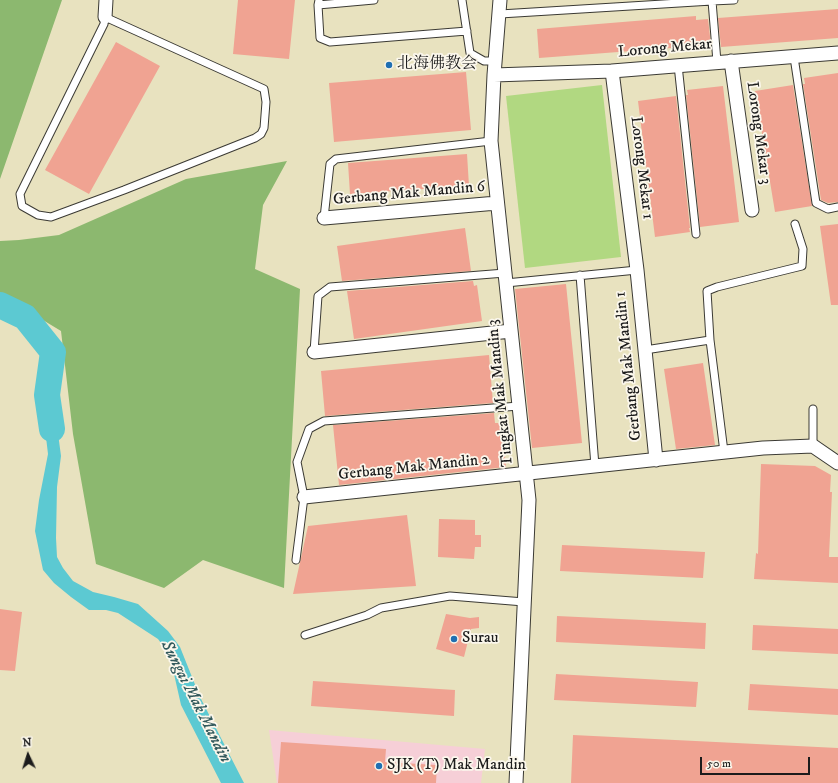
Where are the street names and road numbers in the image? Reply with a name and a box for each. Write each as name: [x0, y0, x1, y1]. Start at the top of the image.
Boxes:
street label: Lorong Mekar: [617, 35, 713, 63]
street label: Lorong Mekar 3: [741, 80, 775, 186]
street label: Lorong Mekar 1: [625, 115, 657, 221]
street label: Gerbang Mak Mandin 6: [332, 178, 486, 210]
street label: Gerbang Mak Mandin 1: [612, 290, 646, 442]
street label: Tingkat Mak Mandin 3: [484, 318, 518, 468]
street label: Gerbang Mak Mandin 2: [337, 451, 491, 485]

